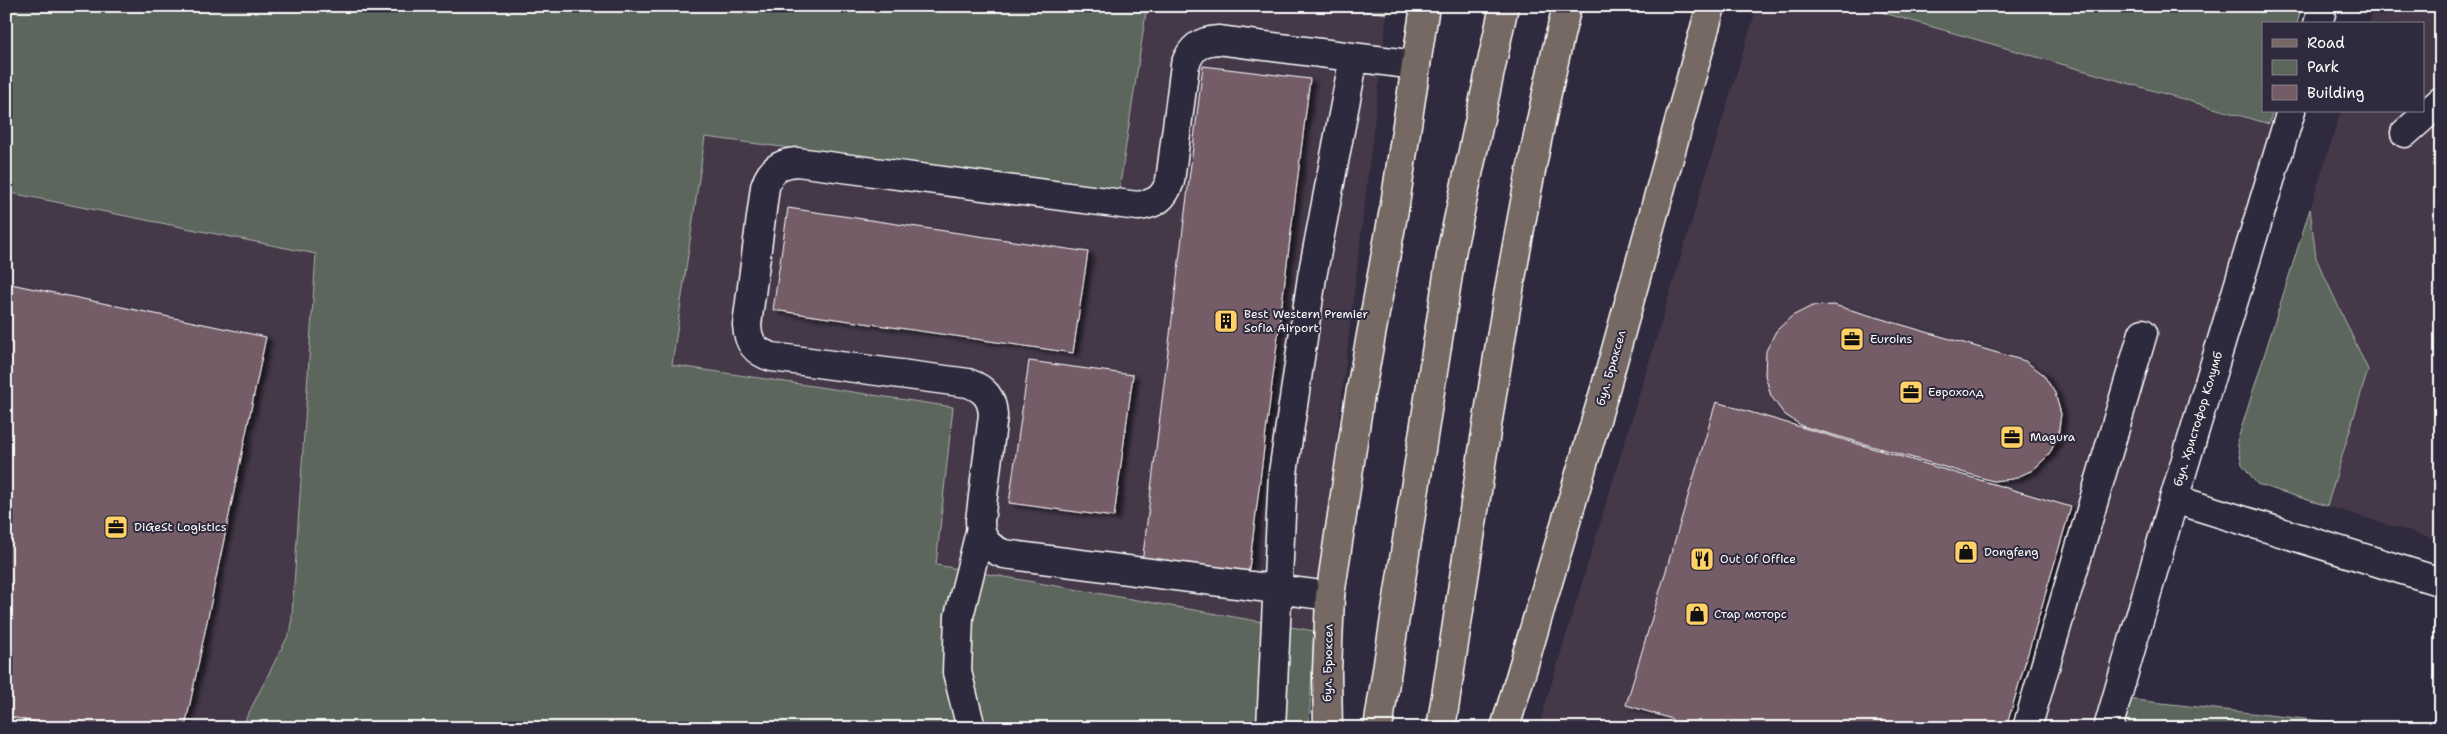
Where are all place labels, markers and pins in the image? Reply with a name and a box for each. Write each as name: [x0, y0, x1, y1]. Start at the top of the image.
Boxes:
place label: Best Western Premier Sofia Airport: [1244, 306, 1369, 336]
building icon: Best Western Premier Sofia Airport: [1213, 308, 1239, 334]
office icon: Euroins: [1839, 326, 1865, 352]
place label: Euroins: [1870, 331, 1913, 347]
office icon: Еврохолд: [1898, 379, 1924, 405]
place label: Еврохолд: [1928, 384, 1984, 400]
office icon: Magura: [1999, 424, 2025, 450]
place label: Magura: [2030, 429, 2076, 445]
office icon: DiGeSt Logistics: [103, 514, 129, 540]
place label: DiGeSt Logistics: [134, 519, 227, 535]
shop icon: Dongfeng: [1953, 539, 1979, 565]
place label: Dongfeng: [1984, 544, 2039, 560]
restaurant icon: Out Of Office: [1689, 546, 1715, 572]
place label: Out Of Office: [1720, 551, 1796, 567]
shop icon: Стар моторс: [1684, 601, 1710, 627]
place label: Стар моторс: [1714, 606, 1787, 622]

